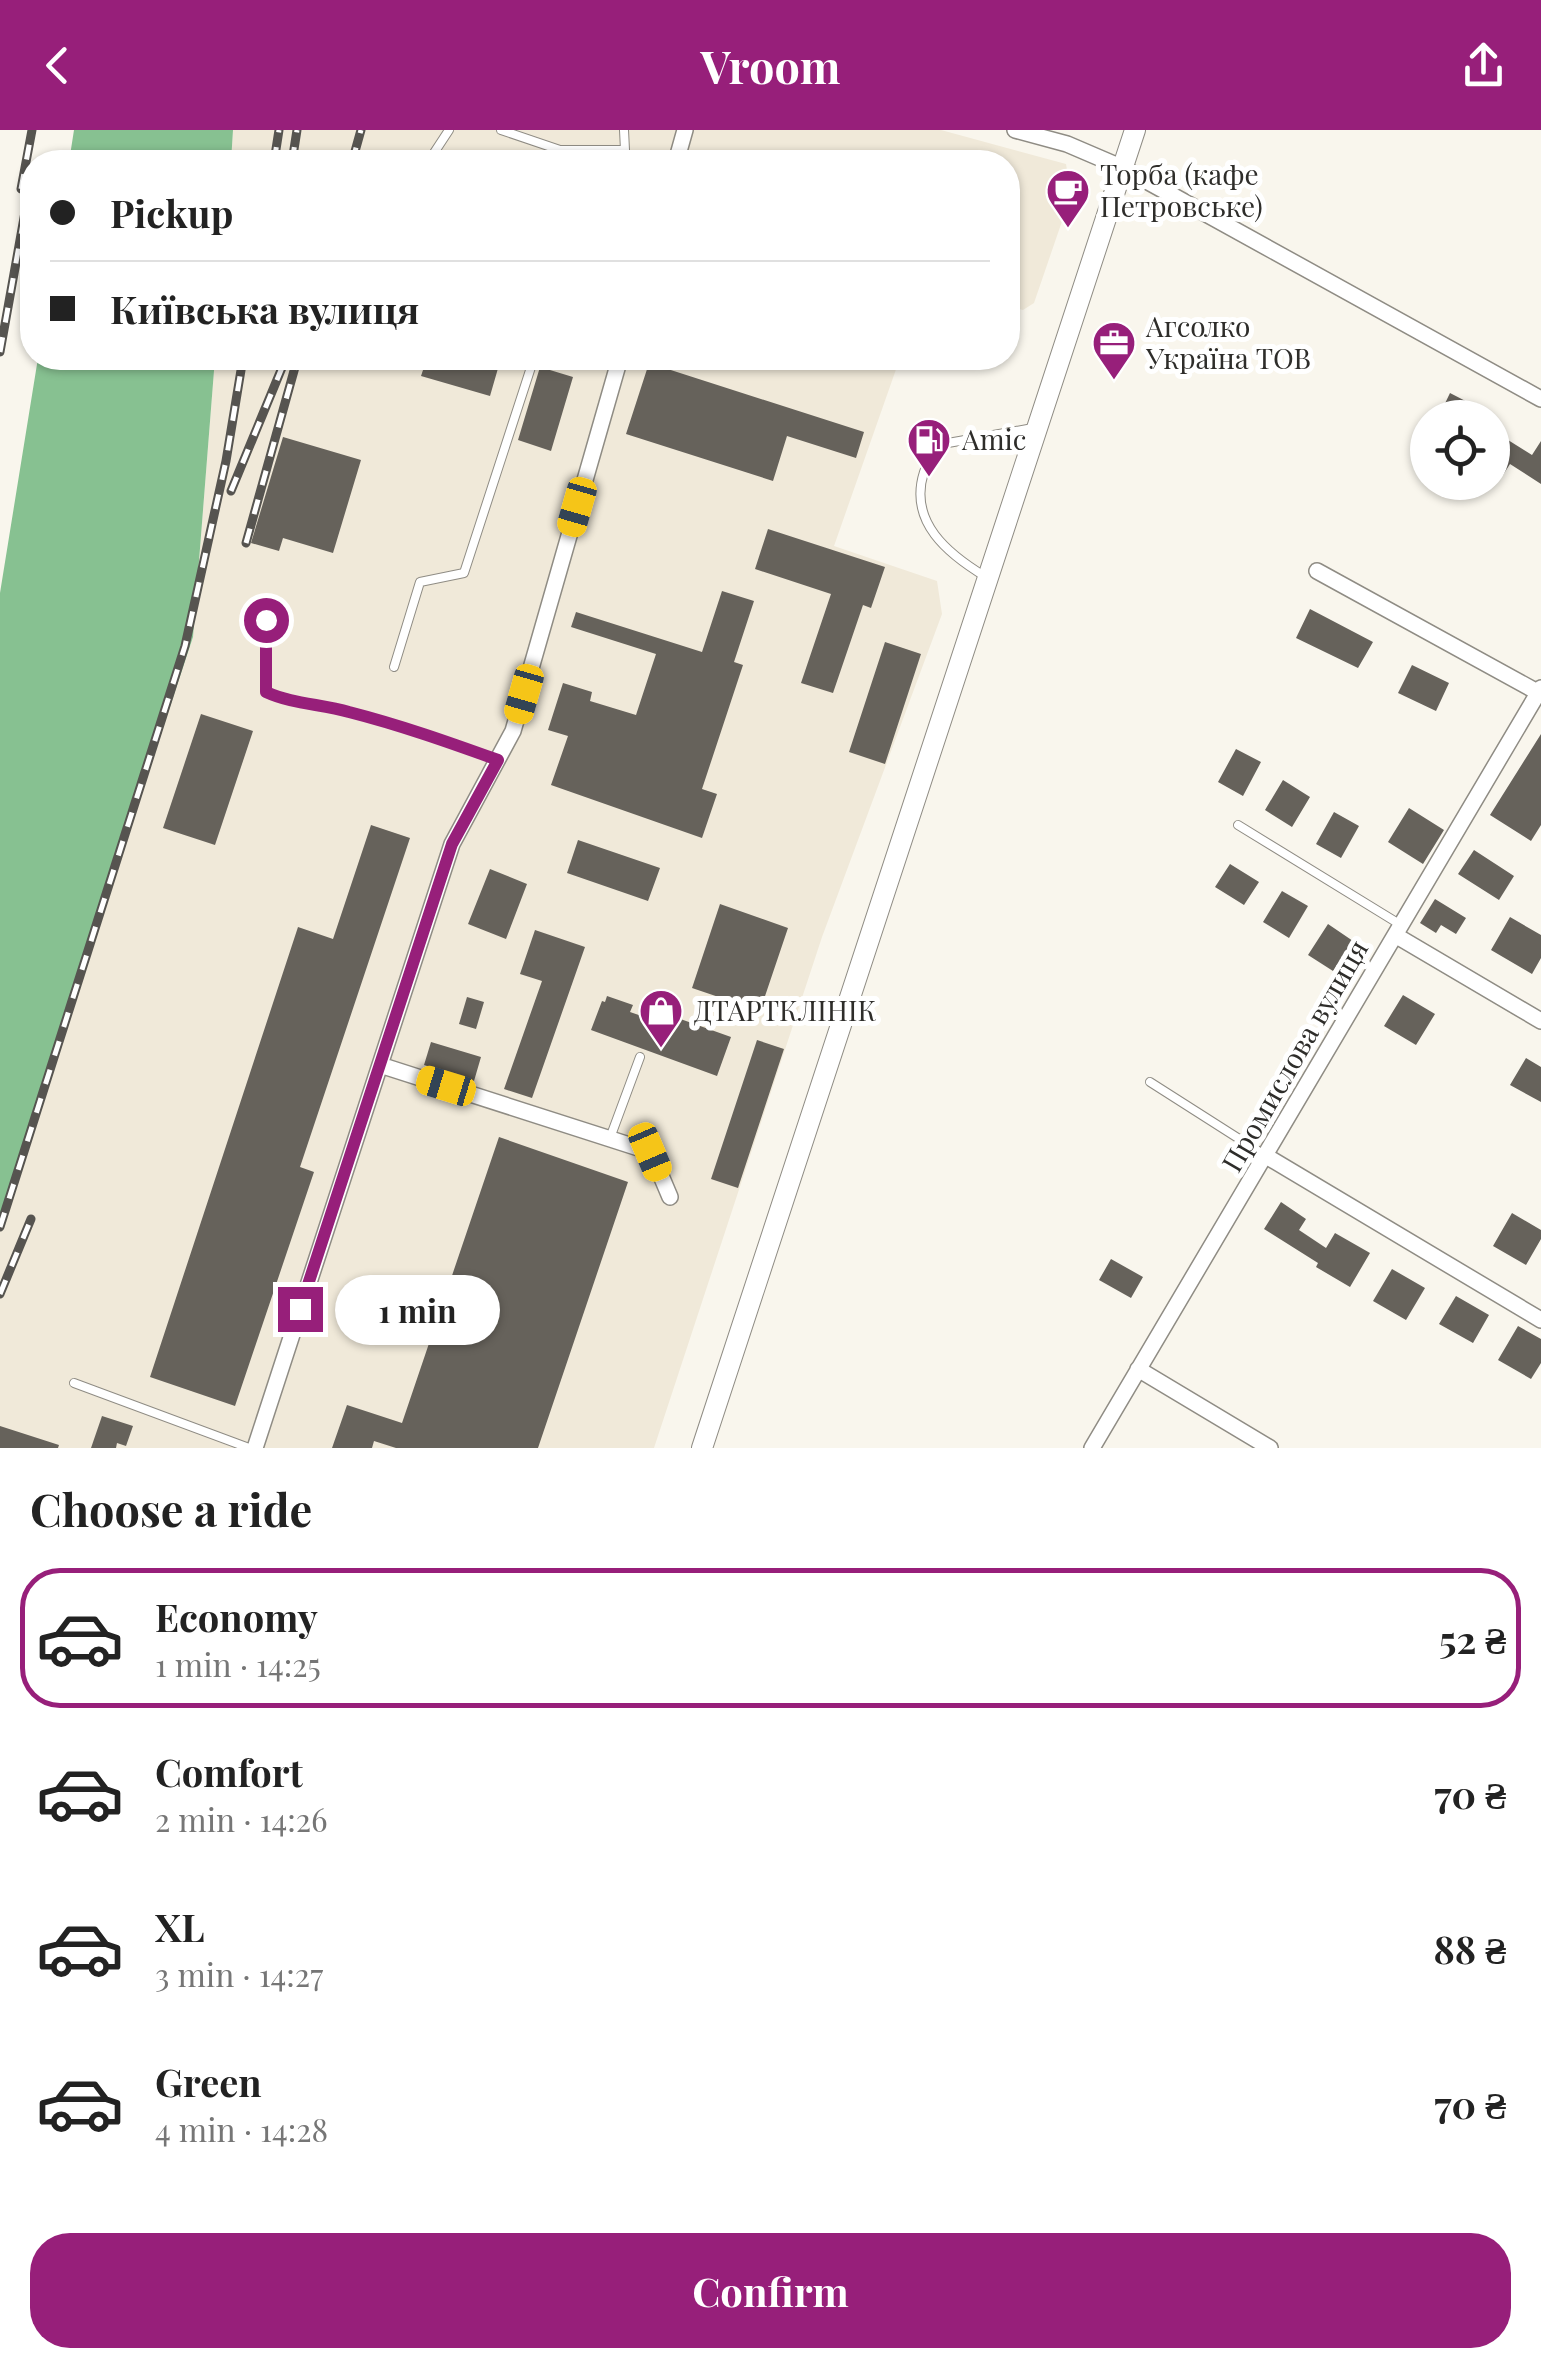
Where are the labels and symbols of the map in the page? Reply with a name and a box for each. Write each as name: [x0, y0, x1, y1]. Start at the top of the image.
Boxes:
place label: Торба (кафе Петровське): [1100, 155, 1263, 224]
cafe icon: Торба (кафе Петровське): [1045, 168, 1091, 229]
place label: Агсолко Україна ТОВ: [1145, 307, 1311, 376]
office icon: Агсолко Україна ТОВ: [1091, 320, 1137, 381]
fuel station icon: Amic: [906, 417, 952, 478]
place label: Amic: [961, 420, 1026, 457]
car: [554, 474, 600, 540]
route start: [244, 598, 289, 643]
car: [501, 661, 547, 727]
street label: Промислова вулиця: [1212, 933, 1375, 1178]
shop icon: ДТАРТКЛІНІК: [638, 988, 684, 1049]
place label: ДТАРТКЛІНІК: [694, 991, 877, 1028]
car: [413, 1063, 479, 1109]
car: [624, 1119, 676, 1185]
callout: 1 min: [335, 1274, 500, 1344]
route end: [278, 1287, 323, 1332]

